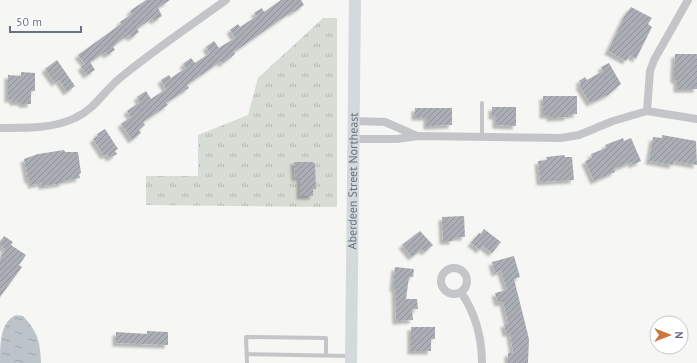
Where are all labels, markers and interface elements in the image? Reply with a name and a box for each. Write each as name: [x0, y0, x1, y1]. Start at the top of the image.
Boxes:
scale bar: [10, 8, 81, 34]
text: 50 m: [16, 14, 42, 29]
street label: Aberdeen Street Northeast: [344, 113, 361, 249]
north arrow: [649, 315, 689, 355]
text: N: [672, 331, 686, 339]

